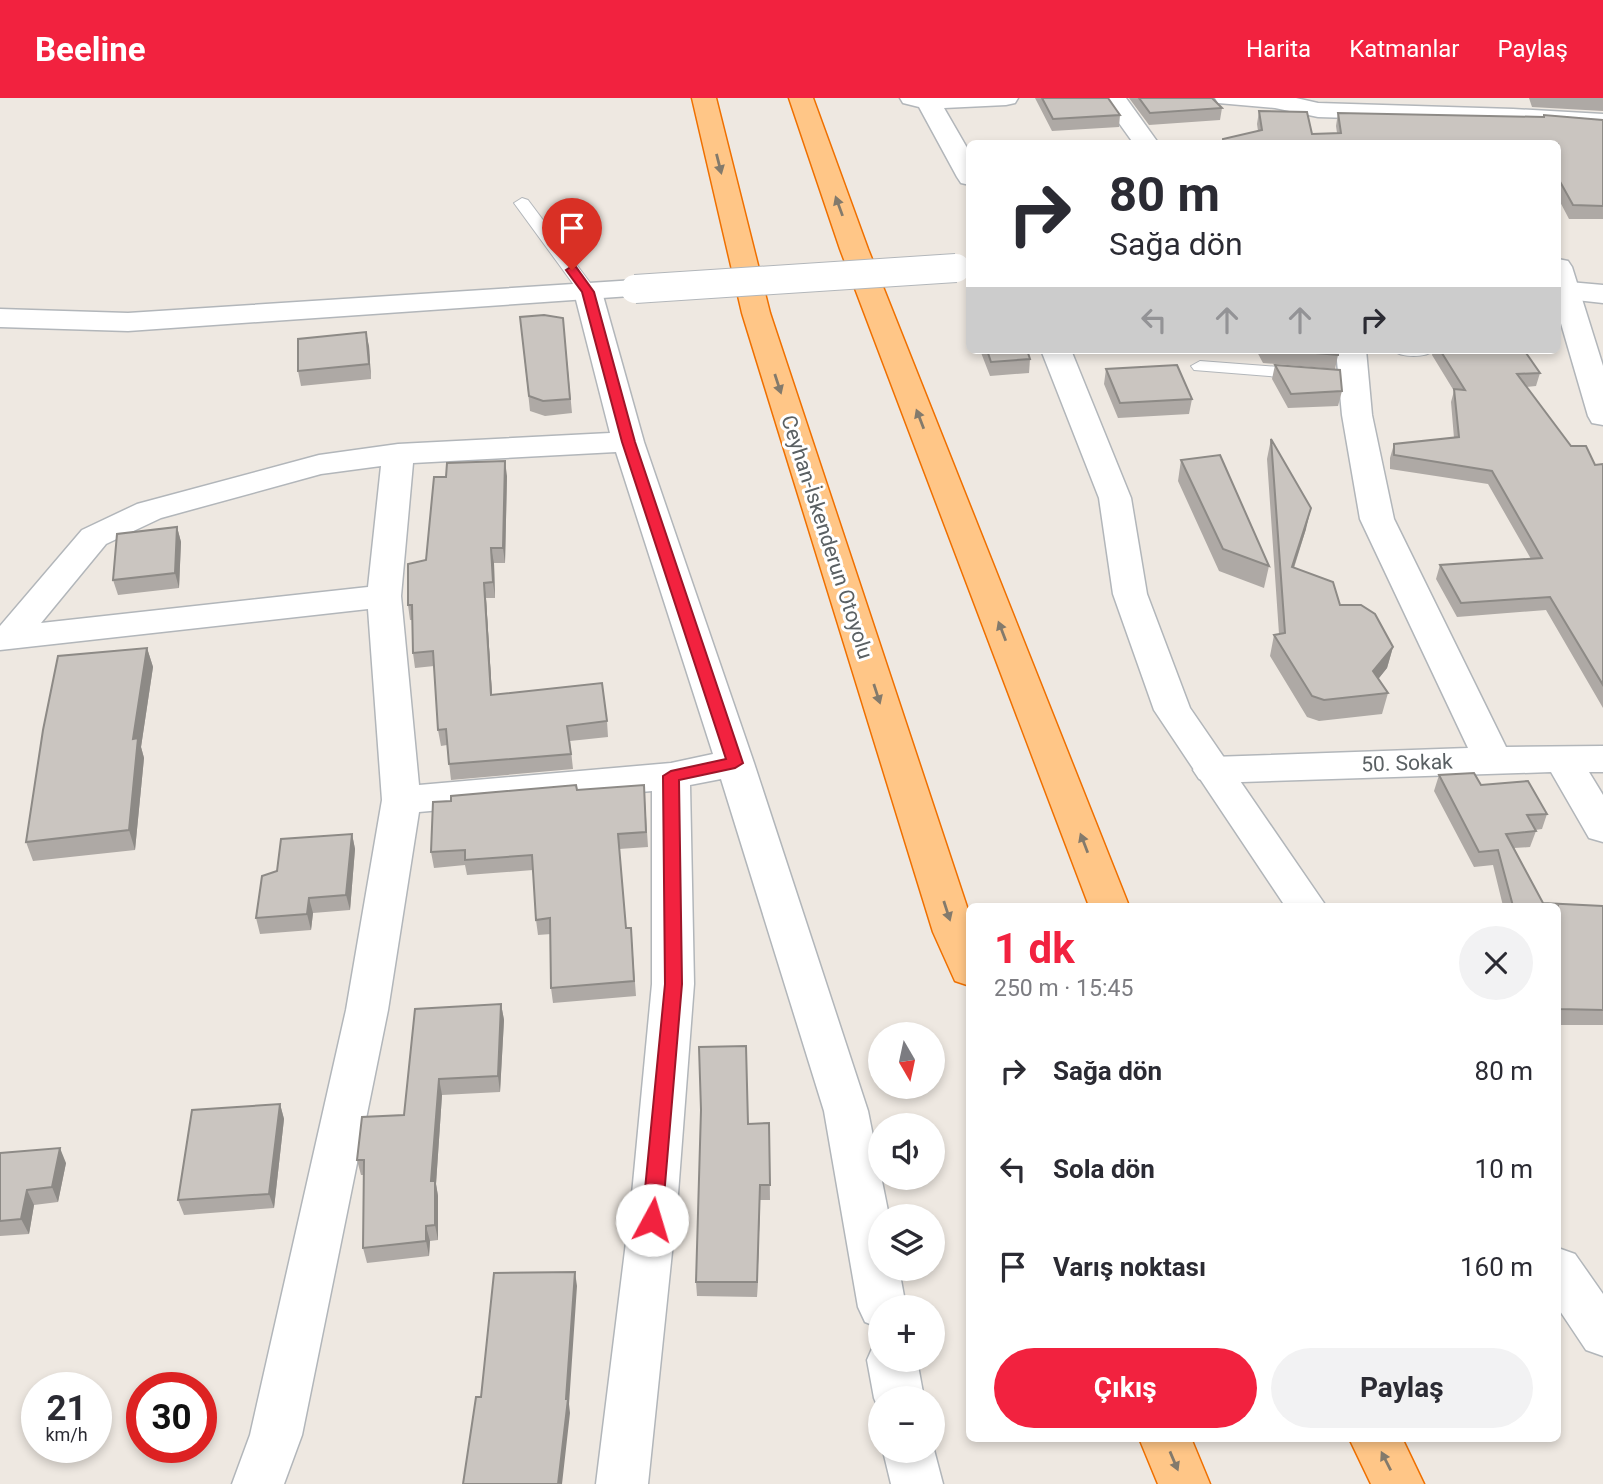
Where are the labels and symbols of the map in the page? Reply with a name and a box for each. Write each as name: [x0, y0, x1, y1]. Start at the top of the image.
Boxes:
one-way arrow: [714, 154, 725, 176]
one-way arrow: [833, 196, 844, 217]
pin: [542, 198, 602, 270]
one-way arrow: [774, 374, 784, 395]
one-way arrow: [914, 408, 925, 429]
street label: Ceyhan-İskenderun Otoyolu: [776, 412, 878, 662]
one-way arrow: [996, 620, 1007, 641]
one-way arrow: [873, 684, 883, 705]
street label: 50. Sokak: [1361, 749, 1453, 777]
one-way arrow: [1079, 833, 1090, 854]
one-way arrow: [942, 900, 953, 921]
north arrow: [868, 1022, 945, 1099]
position arrow: [615, 1183, 689, 1257]
speed limit sign: 30: [126, 1372, 217, 1463]
one-way arrow: [1169, 1451, 1180, 1472]
one-way arrow: [1381, 1451, 1392, 1471]

